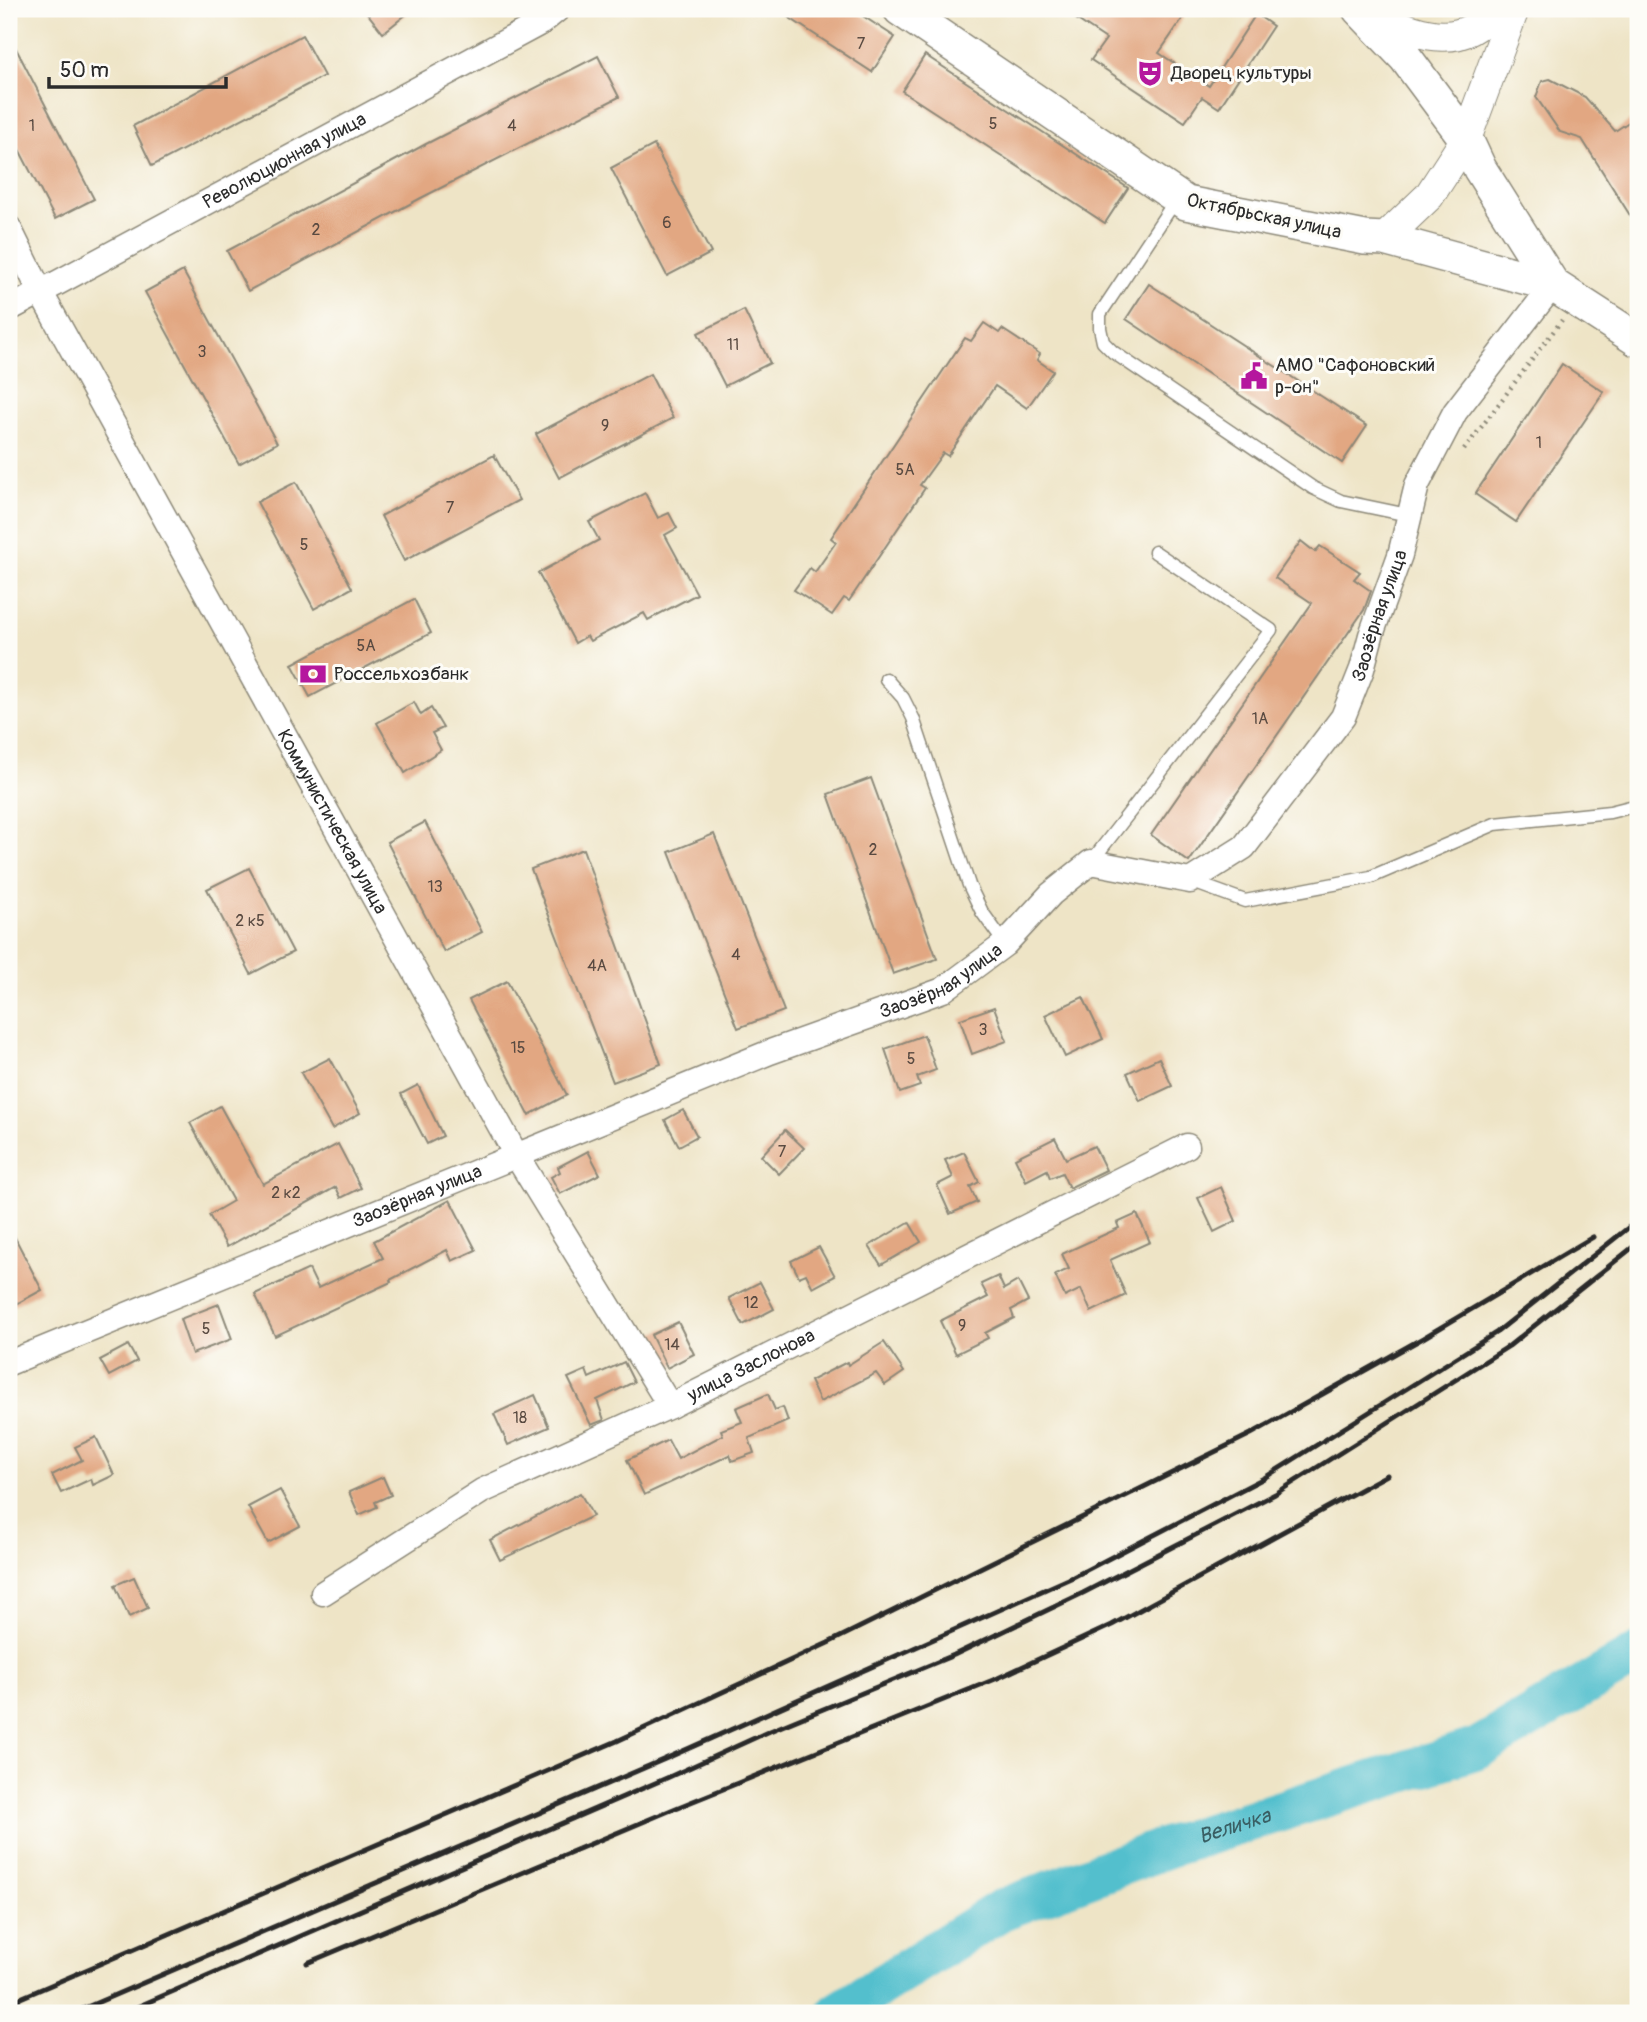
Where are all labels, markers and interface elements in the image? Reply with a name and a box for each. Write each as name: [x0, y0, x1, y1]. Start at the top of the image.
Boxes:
house number: 7: [857, 34, 866, 54]
scale bar: [49, 46, 226, 90]
text: 50 m: [60, 57, 109, 84]
theatre icon: Дворец культуры: [1135, 58, 1165, 88]
place label: Дворец культуры: [1170, 61, 1312, 85]
street label: Революционная улица: [199, 107, 371, 214]
house number: 5: [989, 114, 997, 134]
house number: 1: [29, 116, 35, 136]
house number: 4: [507, 116, 517, 136]
street label: Октябрьская улица: [1184, 188, 1344, 244]
house number: 6: [662, 213, 672, 233]
house number: 2: [312, 220, 321, 240]
house number: 11: [727, 335, 739, 355]
house number: 3: [198, 342, 207, 362]
place label: АМО "Сафоновский р-он": [1275, 353, 1435, 399]
public building icon: АМО "Сафоновский р-он": [1239, 361, 1269, 391]
house number: 9: [601, 416, 609, 436]
house number: 1: [1536, 433, 1542, 453]
house number: 5А: [895, 460, 915, 480]
house number: 7: [446, 498, 455, 518]
house number: 5: [300, 535, 308, 555]
street label: Заозёрная улица: [1346, 547, 1413, 685]
house number: 5А: [356, 636, 376, 656]
bank icon: Россельхозбанк: [298, 659, 328, 689]
place label: Россельхозбанк: [334, 662, 469, 686]
house number: 1А: [1252, 709, 1268, 729]
street label: Коммунистическая улица: [272, 725, 393, 918]
house number: 2: [869, 840, 878, 860]
house number: 13: [427, 877, 443, 897]
house number: 2 к5: [235, 911, 265, 931]
street label: Заозёрная улица: [876, 938, 1007, 1024]
house number: 4: [731, 945, 741, 965]
house number: 4А: [587, 956, 607, 976]
house number: 3: [979, 1020, 988, 1040]
house number: 15: [511, 1038, 525, 1058]
house number: 5: [907, 1049, 915, 1069]
house number: 7: [778, 1142, 787, 1162]
street label: Заозёрная улица: [349, 1159, 486, 1233]
house number: 2 к2: [271, 1183, 301, 1203]
house number: 12: [743, 1293, 759, 1313]
house number: 9: [958, 1316, 966, 1336]
house number: 5: [202, 1319, 210, 1339]
street label: улица Заслонова: [683, 1323, 819, 1408]
house number: 14: [664, 1335, 680, 1355]
house number: 18: [513, 1408, 527, 1428]
water label: Величка: [1195, 1801, 1275, 1850]

